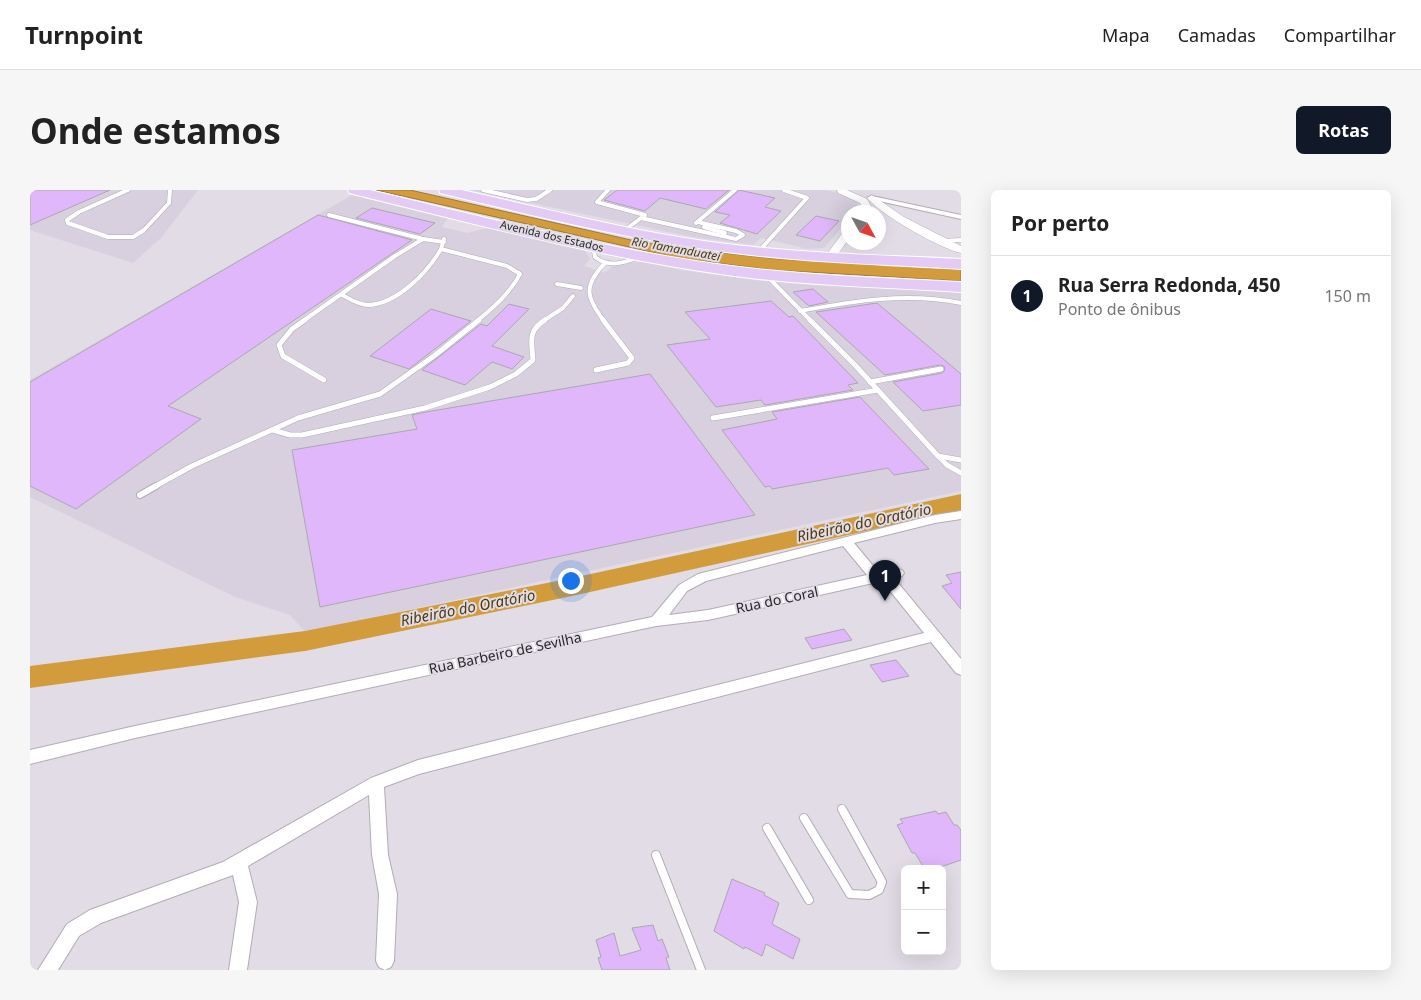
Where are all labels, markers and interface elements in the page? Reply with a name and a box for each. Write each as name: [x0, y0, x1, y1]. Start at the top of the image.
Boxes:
text: Turnpoint: [25, 18, 143, 51]
text: Mapa: [1102, 23, 1150, 47]
text: Camadas: [1178, 23, 1256, 47]
text: Compartilhar: [1284, 23, 1396, 47]
button: Rotas: [1296, 106, 1391, 154]
text: Onde estamos: [30, 107, 281, 154]
north arrow: [841, 205, 886, 250]
text: Por perto: [1011, 209, 1109, 237]
street label: Avenida dos Estados: [499, 216, 605, 255]
water label: Rio Tamanduateí: [630, 232, 724, 265]
text: Rua Serra Redonda, 450: [1058, 272, 1280, 298]
text: 1: [1022, 285, 1032, 307]
text: 150 m: [1324, 285, 1371, 307]
text: Ponto de ônibus: [1058, 298, 1181, 320]
water label: Ribeirão do Oratório: [795, 498, 933, 546]
pin: 1: [869, 560, 901, 601]
your location: [558, 568, 584, 594]
street label: Rua do Coral: [734, 581, 820, 618]
water label: Ribeirão do Oratório: [399, 584, 537, 630]
street label: Rua Barbeiro de Sevilha: [427, 627, 583, 678]
map controls: [901, 865, 946, 955]
button: +: [901, 865, 946, 910]
button: −: [901, 910, 946, 955]

